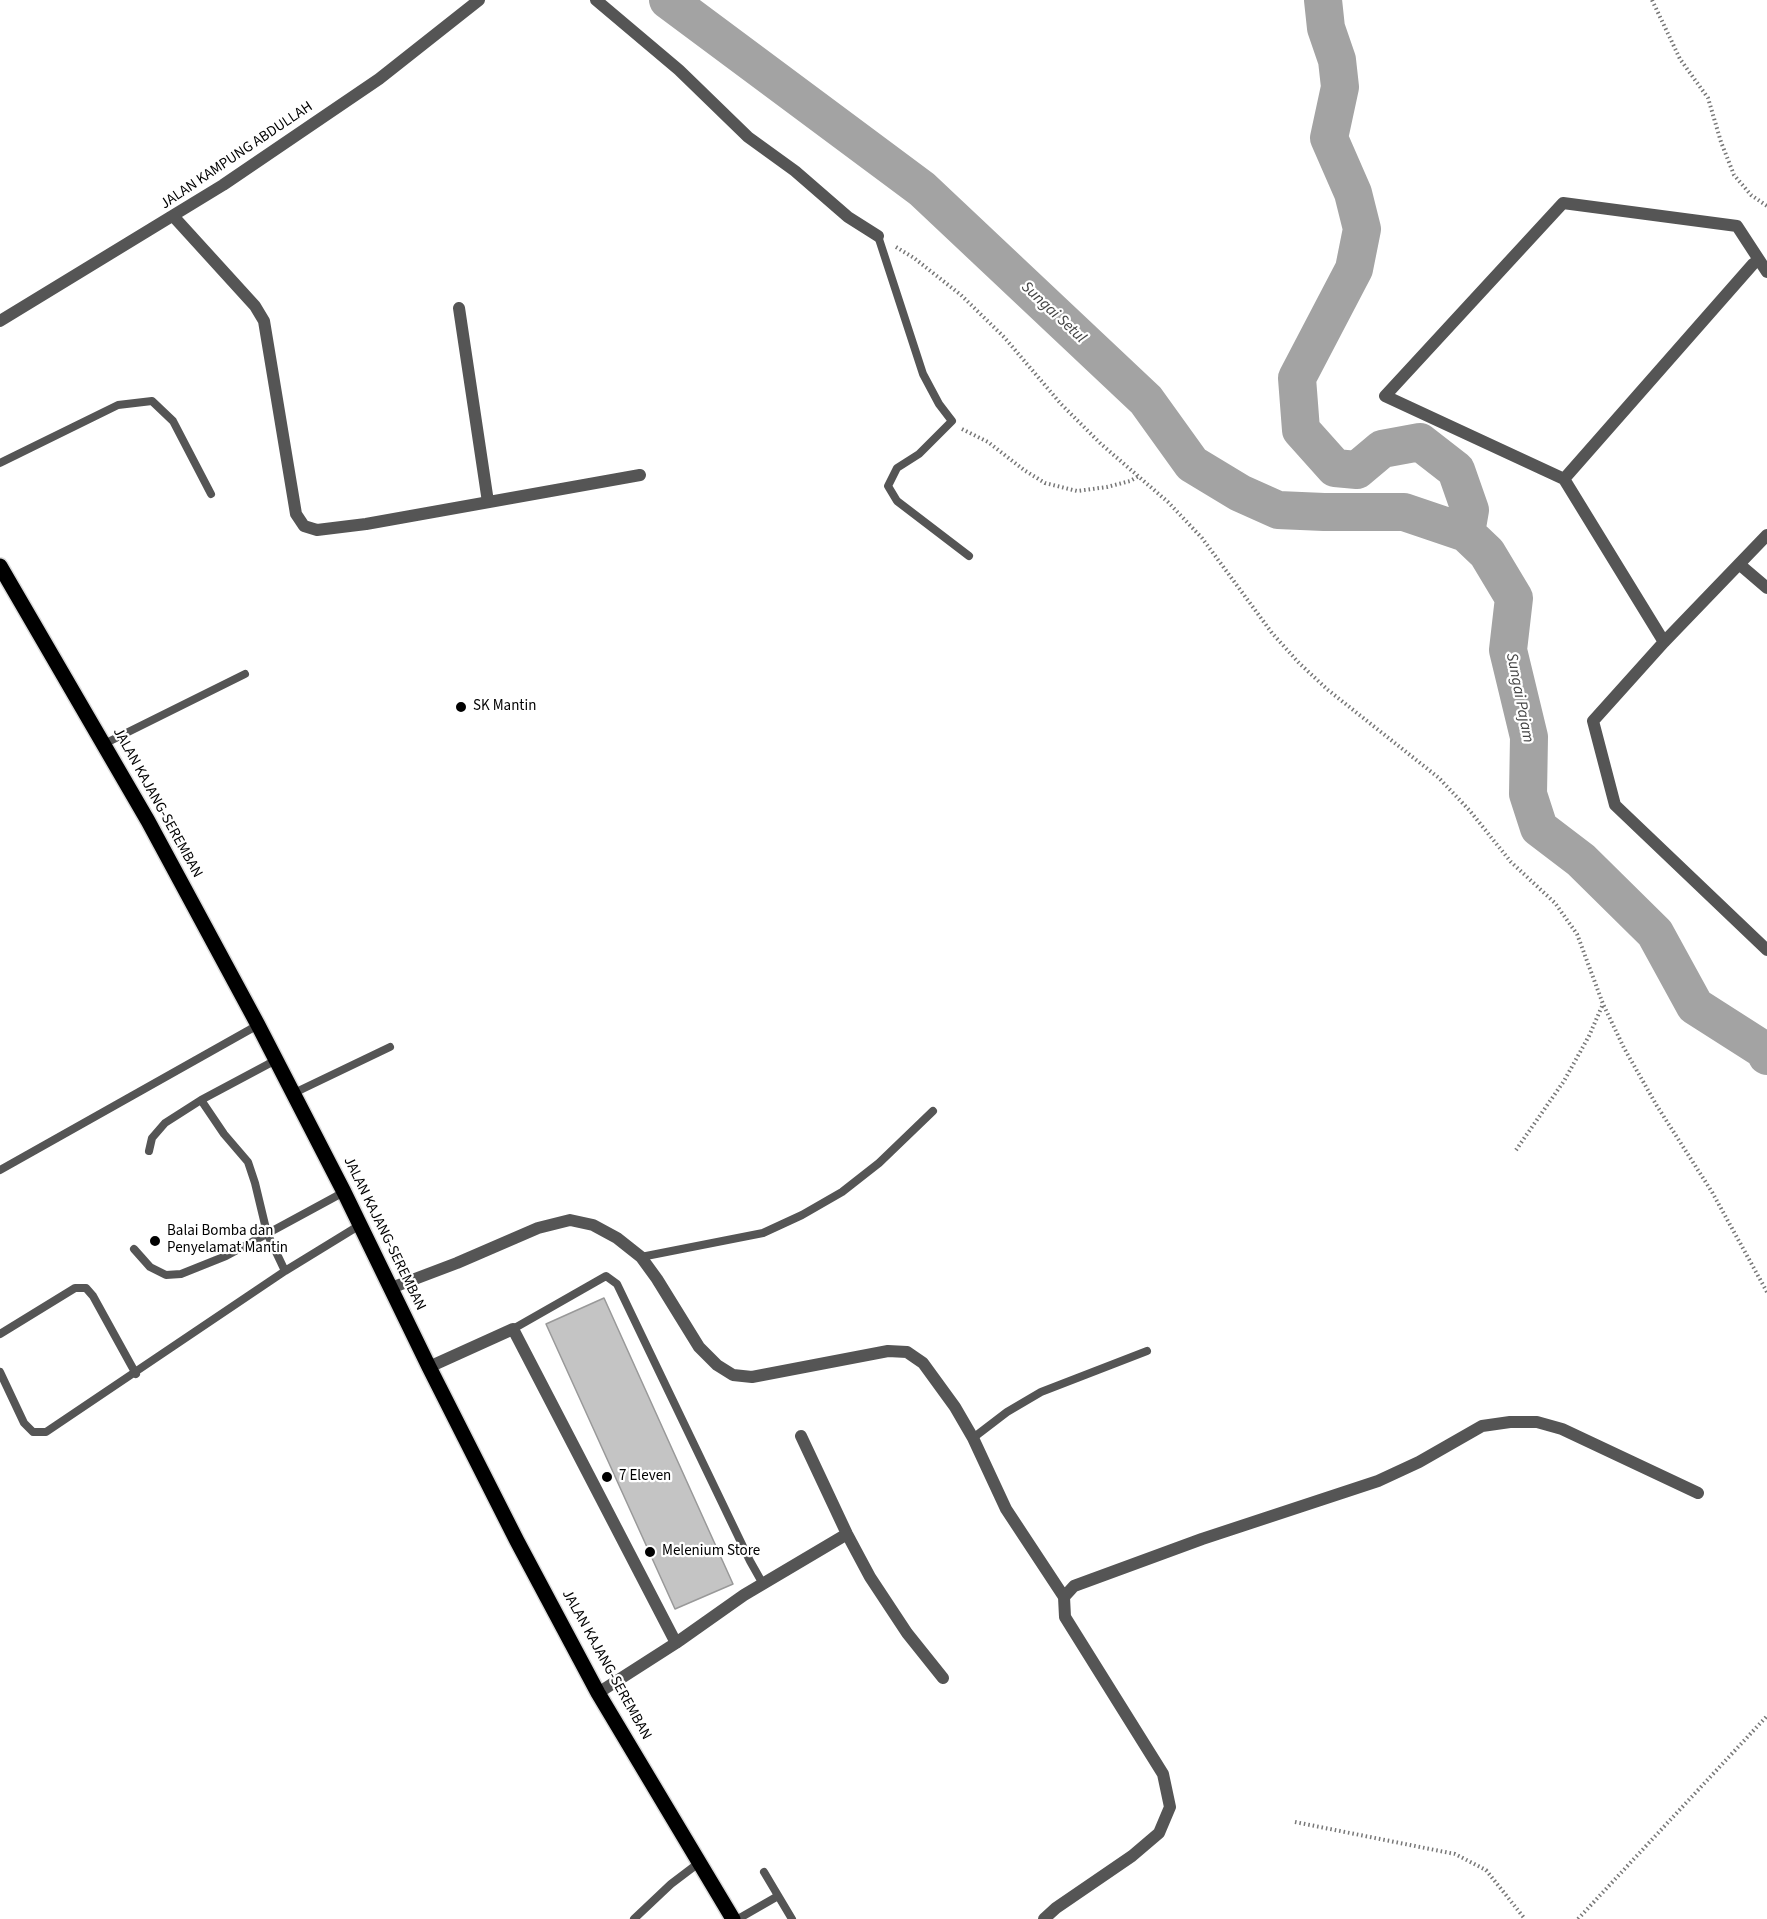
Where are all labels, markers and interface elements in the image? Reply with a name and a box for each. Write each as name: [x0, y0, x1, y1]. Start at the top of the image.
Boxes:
street label: JALAN KAMPUNG ABDULLAH: [158, 98, 316, 214]
water label: Sungai Setul: [1017, 278, 1089, 348]
water label: Sungai Pajam: [1501, 651, 1537, 745]
place label: SK Mantin: [473, 698, 536, 716]
marker: SK Mantin: [454, 700, 468, 714]
street label: JALAN KAJANG-SEREMBAN: [108, 725, 206, 881]
street label: JALAN KAJANG-SEREMBAN: [339, 1154, 429, 1314]
place label: Balai Bomba dan Penyelamat Mantin: [167, 1223, 288, 1258]
marker: Balai Bomba dan Penyelamat Mantin: [148, 1234, 162, 1248]
place label: 7 Eleven: [619, 1468, 671, 1486]
marker: 7 Eleven: [600, 1470, 614, 1484]
place label: Melenium Store: [662, 1543, 760, 1561]
marker: Melenium Store: [643, 1545, 657, 1559]
street label: JALAN KAJANG-SEREMBAN: [557, 1587, 655, 1743]

